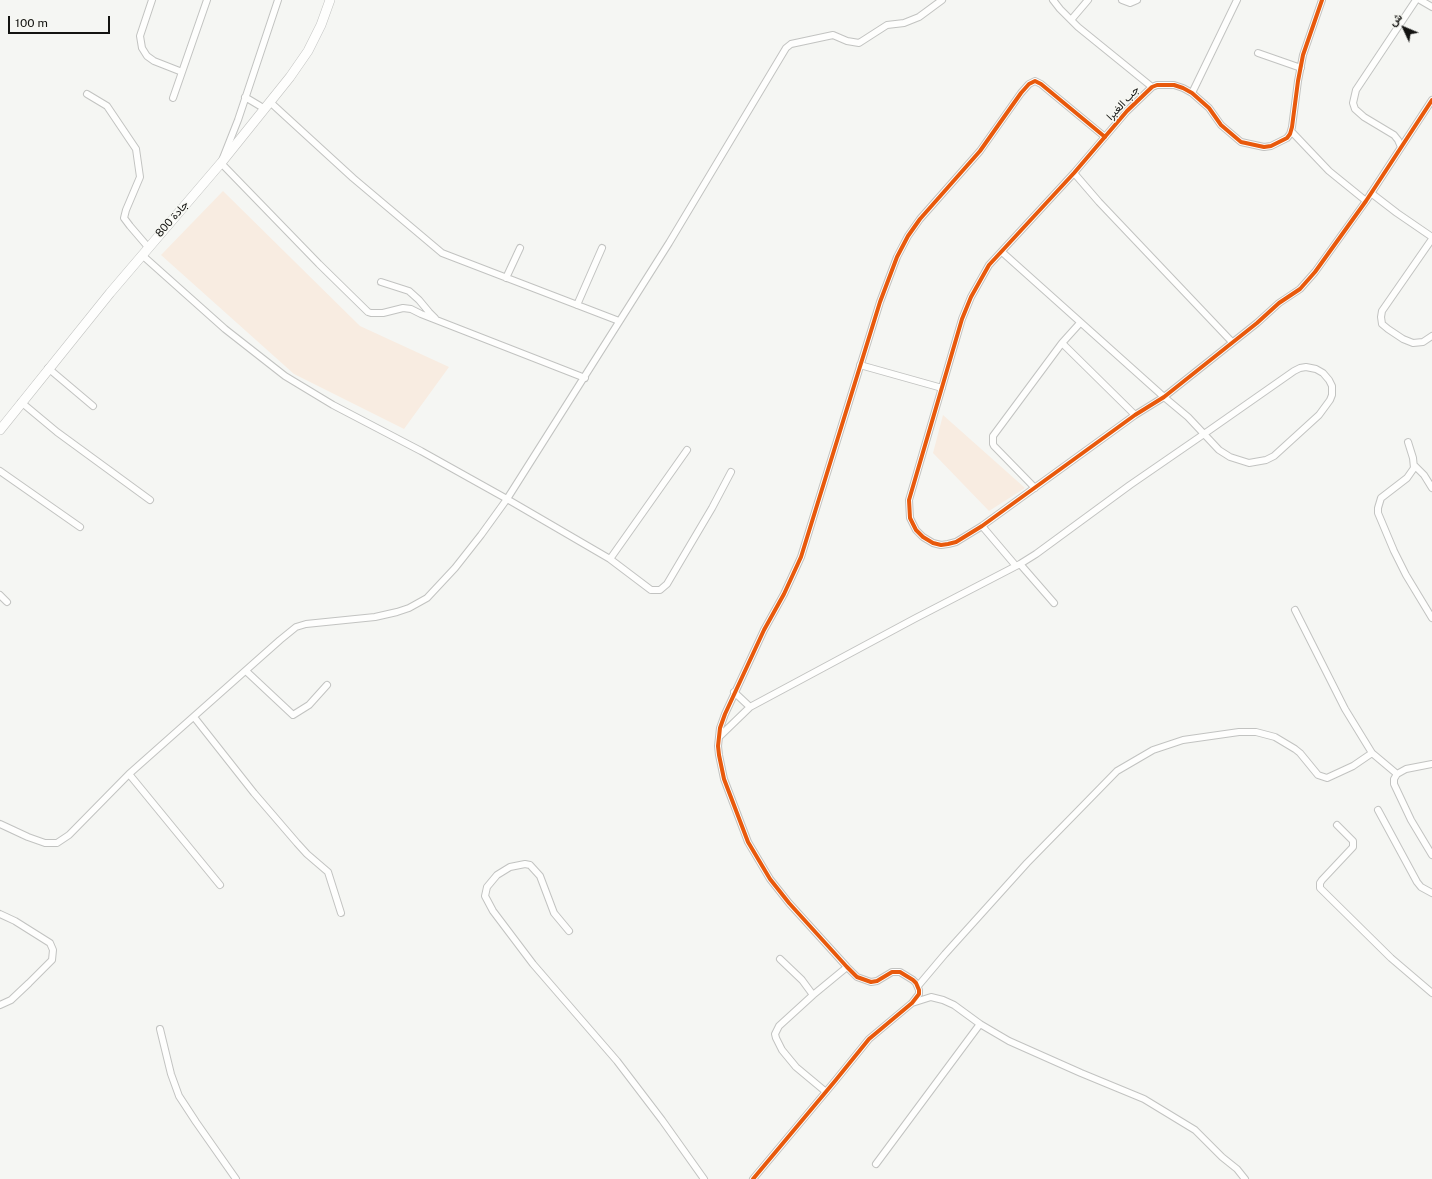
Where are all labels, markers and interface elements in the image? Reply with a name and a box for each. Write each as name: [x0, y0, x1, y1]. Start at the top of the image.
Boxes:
scale bar: [10, 8, 112, 34]
north arrow: [1384, 8, 1424, 48]
text: ش: [1386, 11, 1404, 29]
text: 100 m: [15, 16, 48, 30]
street label: جب الغبرا: [1104, 83, 1142, 123]
street label: جادة 800: [153, 198, 191, 240]

